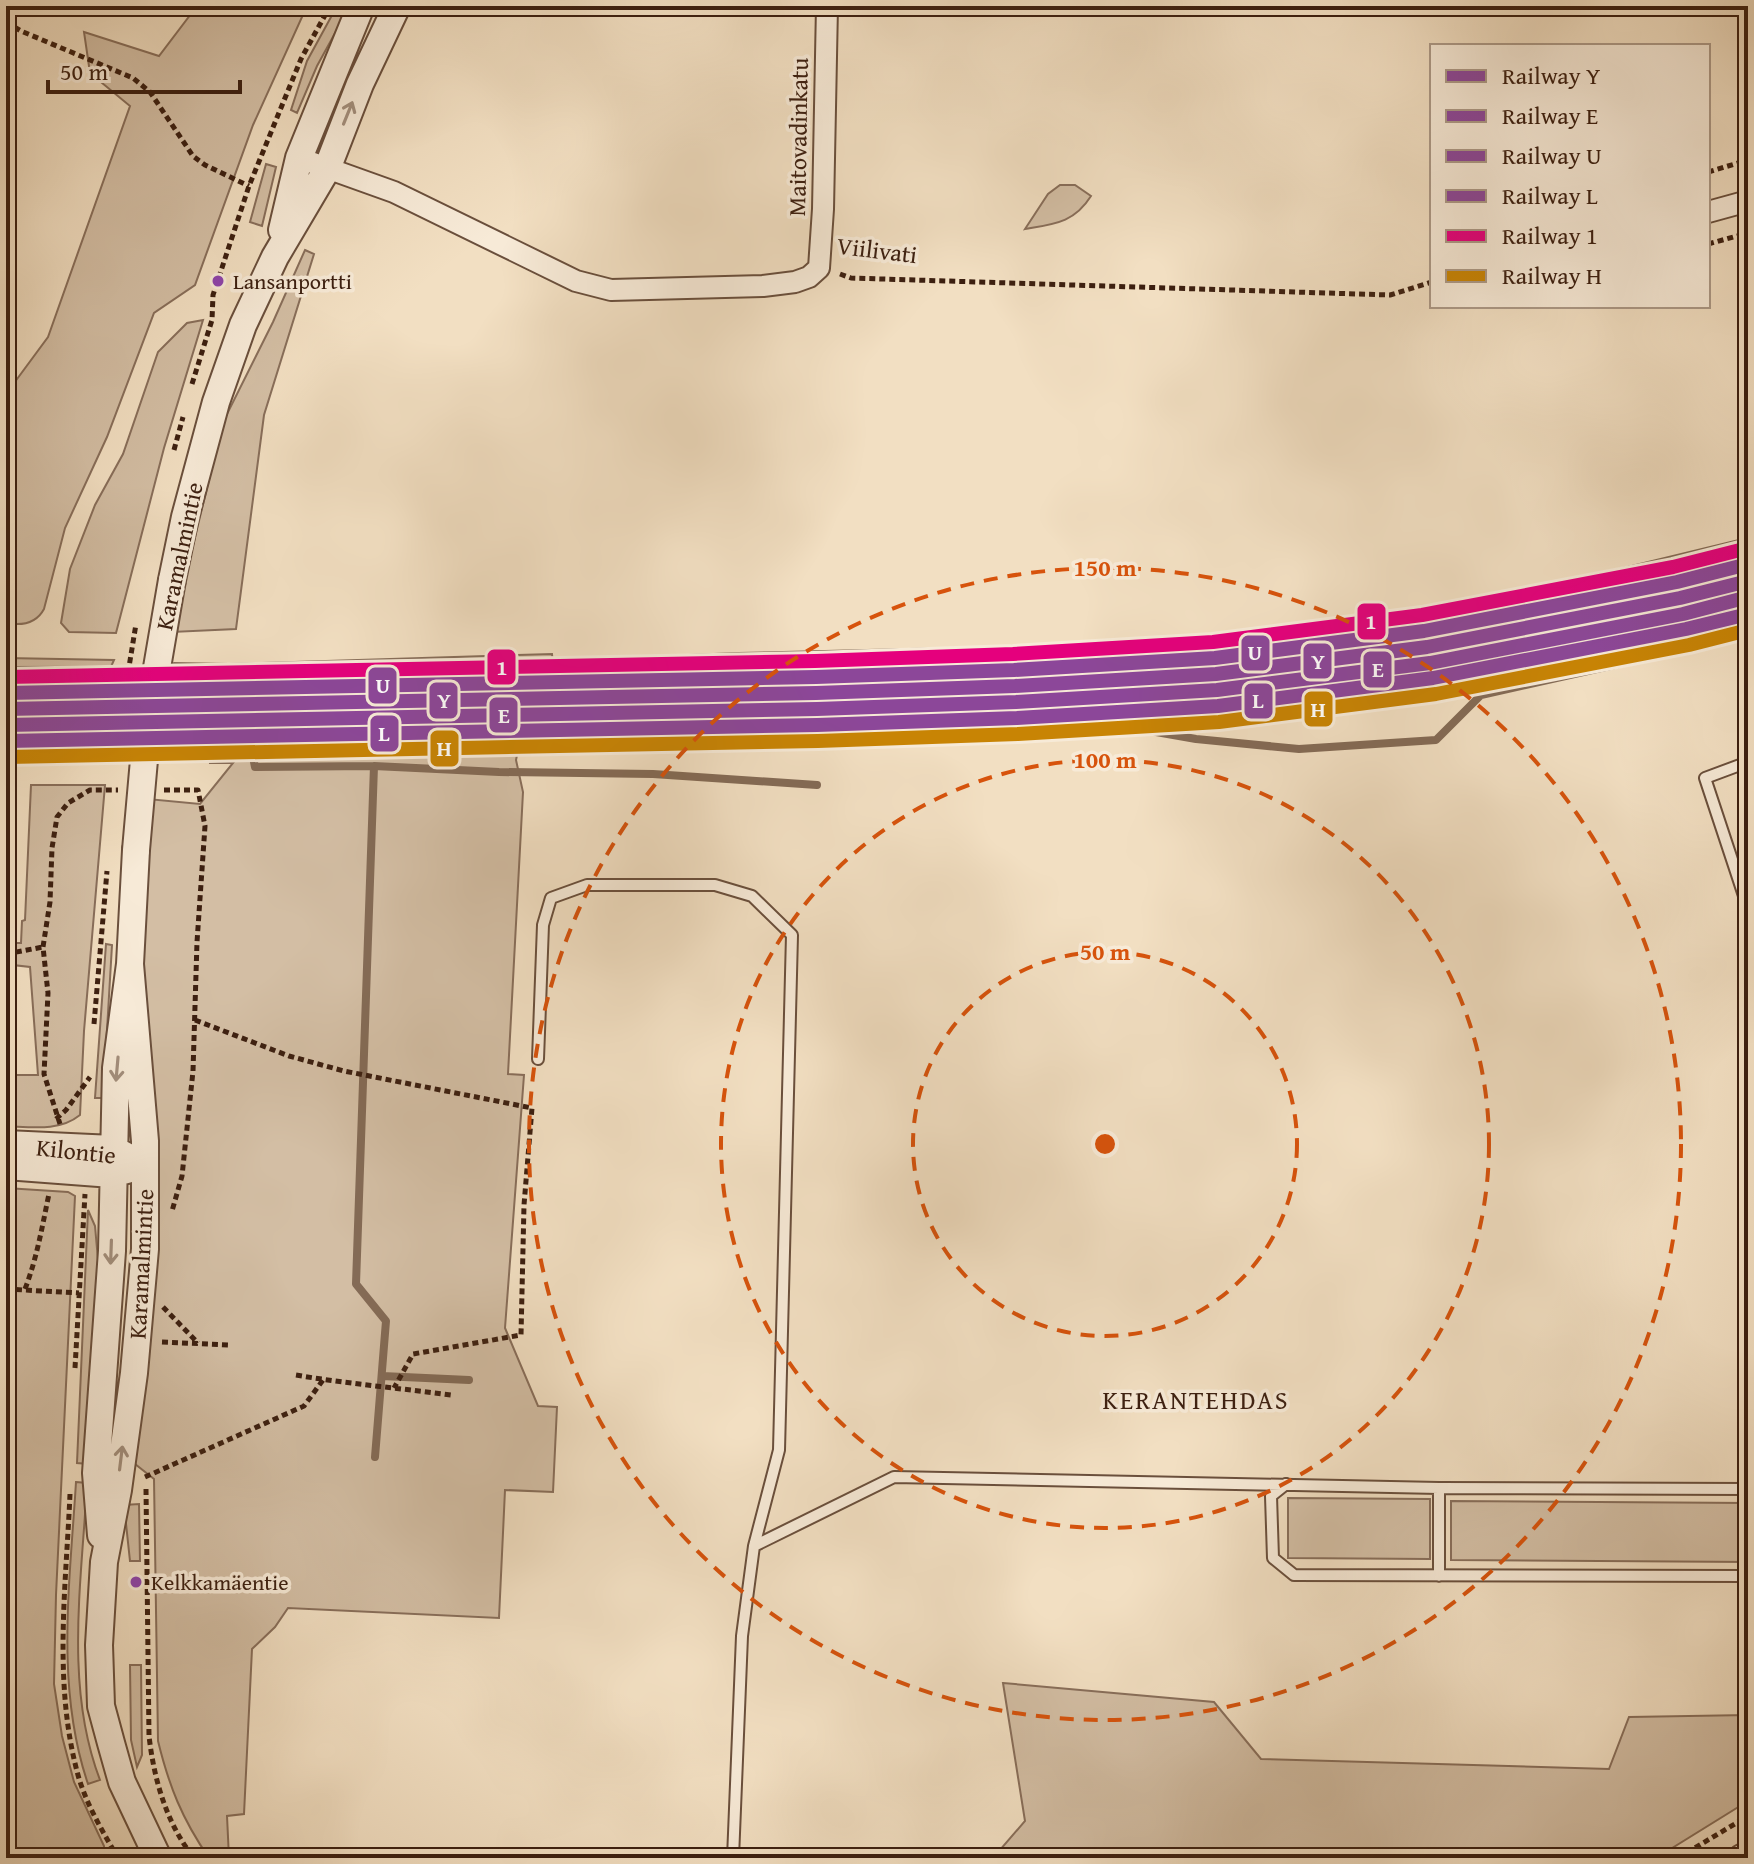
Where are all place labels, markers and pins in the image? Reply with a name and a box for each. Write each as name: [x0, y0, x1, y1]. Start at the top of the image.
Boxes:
place label: Lansanportti: [233, 265, 352, 297]
marker: Lansanportti: [210, 273, 226, 289]
centre of rings: [1091, 1130, 1119, 1158]
place label: Kelkkamäentie: [151, 1566, 289, 1598]
marker: Kelkkamäentie: [128, 1574, 144, 1590]

